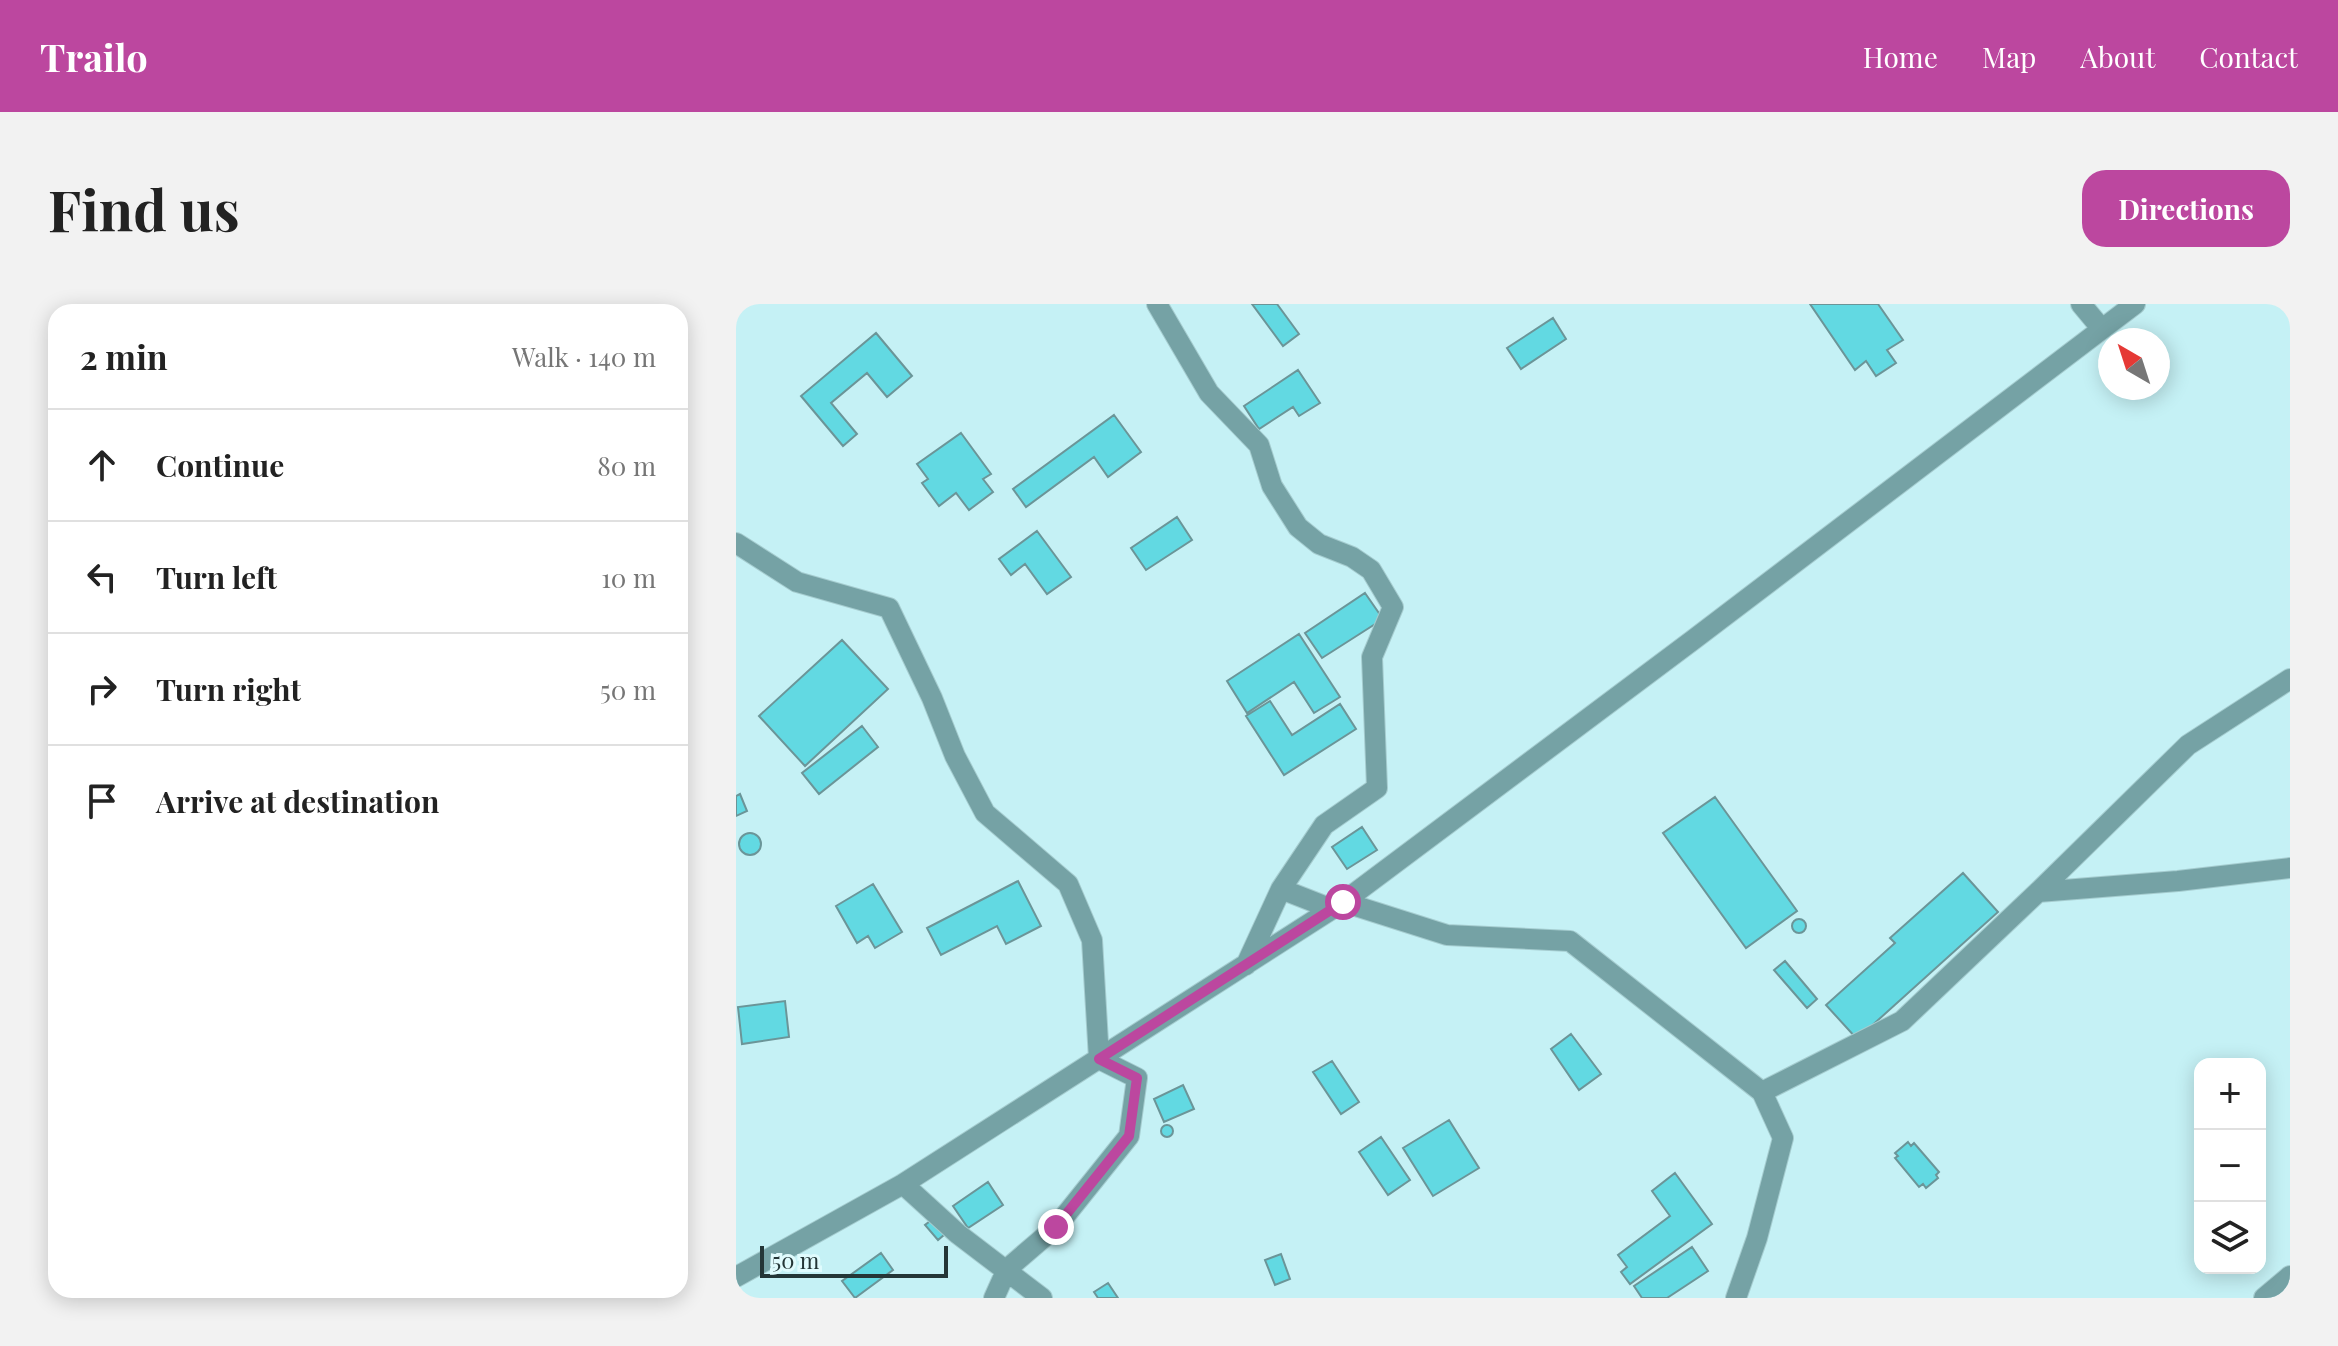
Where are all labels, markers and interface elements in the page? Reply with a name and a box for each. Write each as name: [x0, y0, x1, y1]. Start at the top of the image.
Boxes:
text: Trailo: [40, 31, 148, 82]
text: Home: [1863, 38, 1938, 75]
text: Map: [1982, 38, 2036, 75]
text: About: [2080, 38, 2155, 75]
text: Contact: [2199, 38, 2298, 75]
button: Directions: [2082, 170, 2290, 247]
text: Find us: [48, 171, 240, 246]
north arrow: [2098, 328, 2170, 400]
text: 2 min: [80, 333, 168, 379]
text: Walk · 140 m: [512, 339, 656, 374]
icon: ahead: [80, 443, 124, 487]
text: Continue: [156, 445, 284, 485]
text: 80 m: [597, 448, 656, 483]
icon: left: [80, 555, 124, 599]
text: Turn left: [156, 557, 277, 597]
text: 10 m: [601, 560, 656, 595]
icon: right: [80, 667, 124, 711]
text: Turn right: [156, 669, 301, 709]
text: 50 m: [600, 672, 656, 707]
icon: arrive: [80, 779, 124, 823]
text: Arrive at destination: [156, 781, 439, 821]
route start: [1325, 884, 1361, 920]
map controls: [2194, 1058, 2266, 1274]
button: +: [2194, 1058, 2266, 1130]
button: −: [2194, 1130, 2266, 1202]
button: layers: [2194, 1202, 2266, 1274]
route end: [1038, 1209, 1074, 1245]
scale bar: [760, 1242, 948, 1278]
text: 50 m: [772, 1245, 819, 1275]

